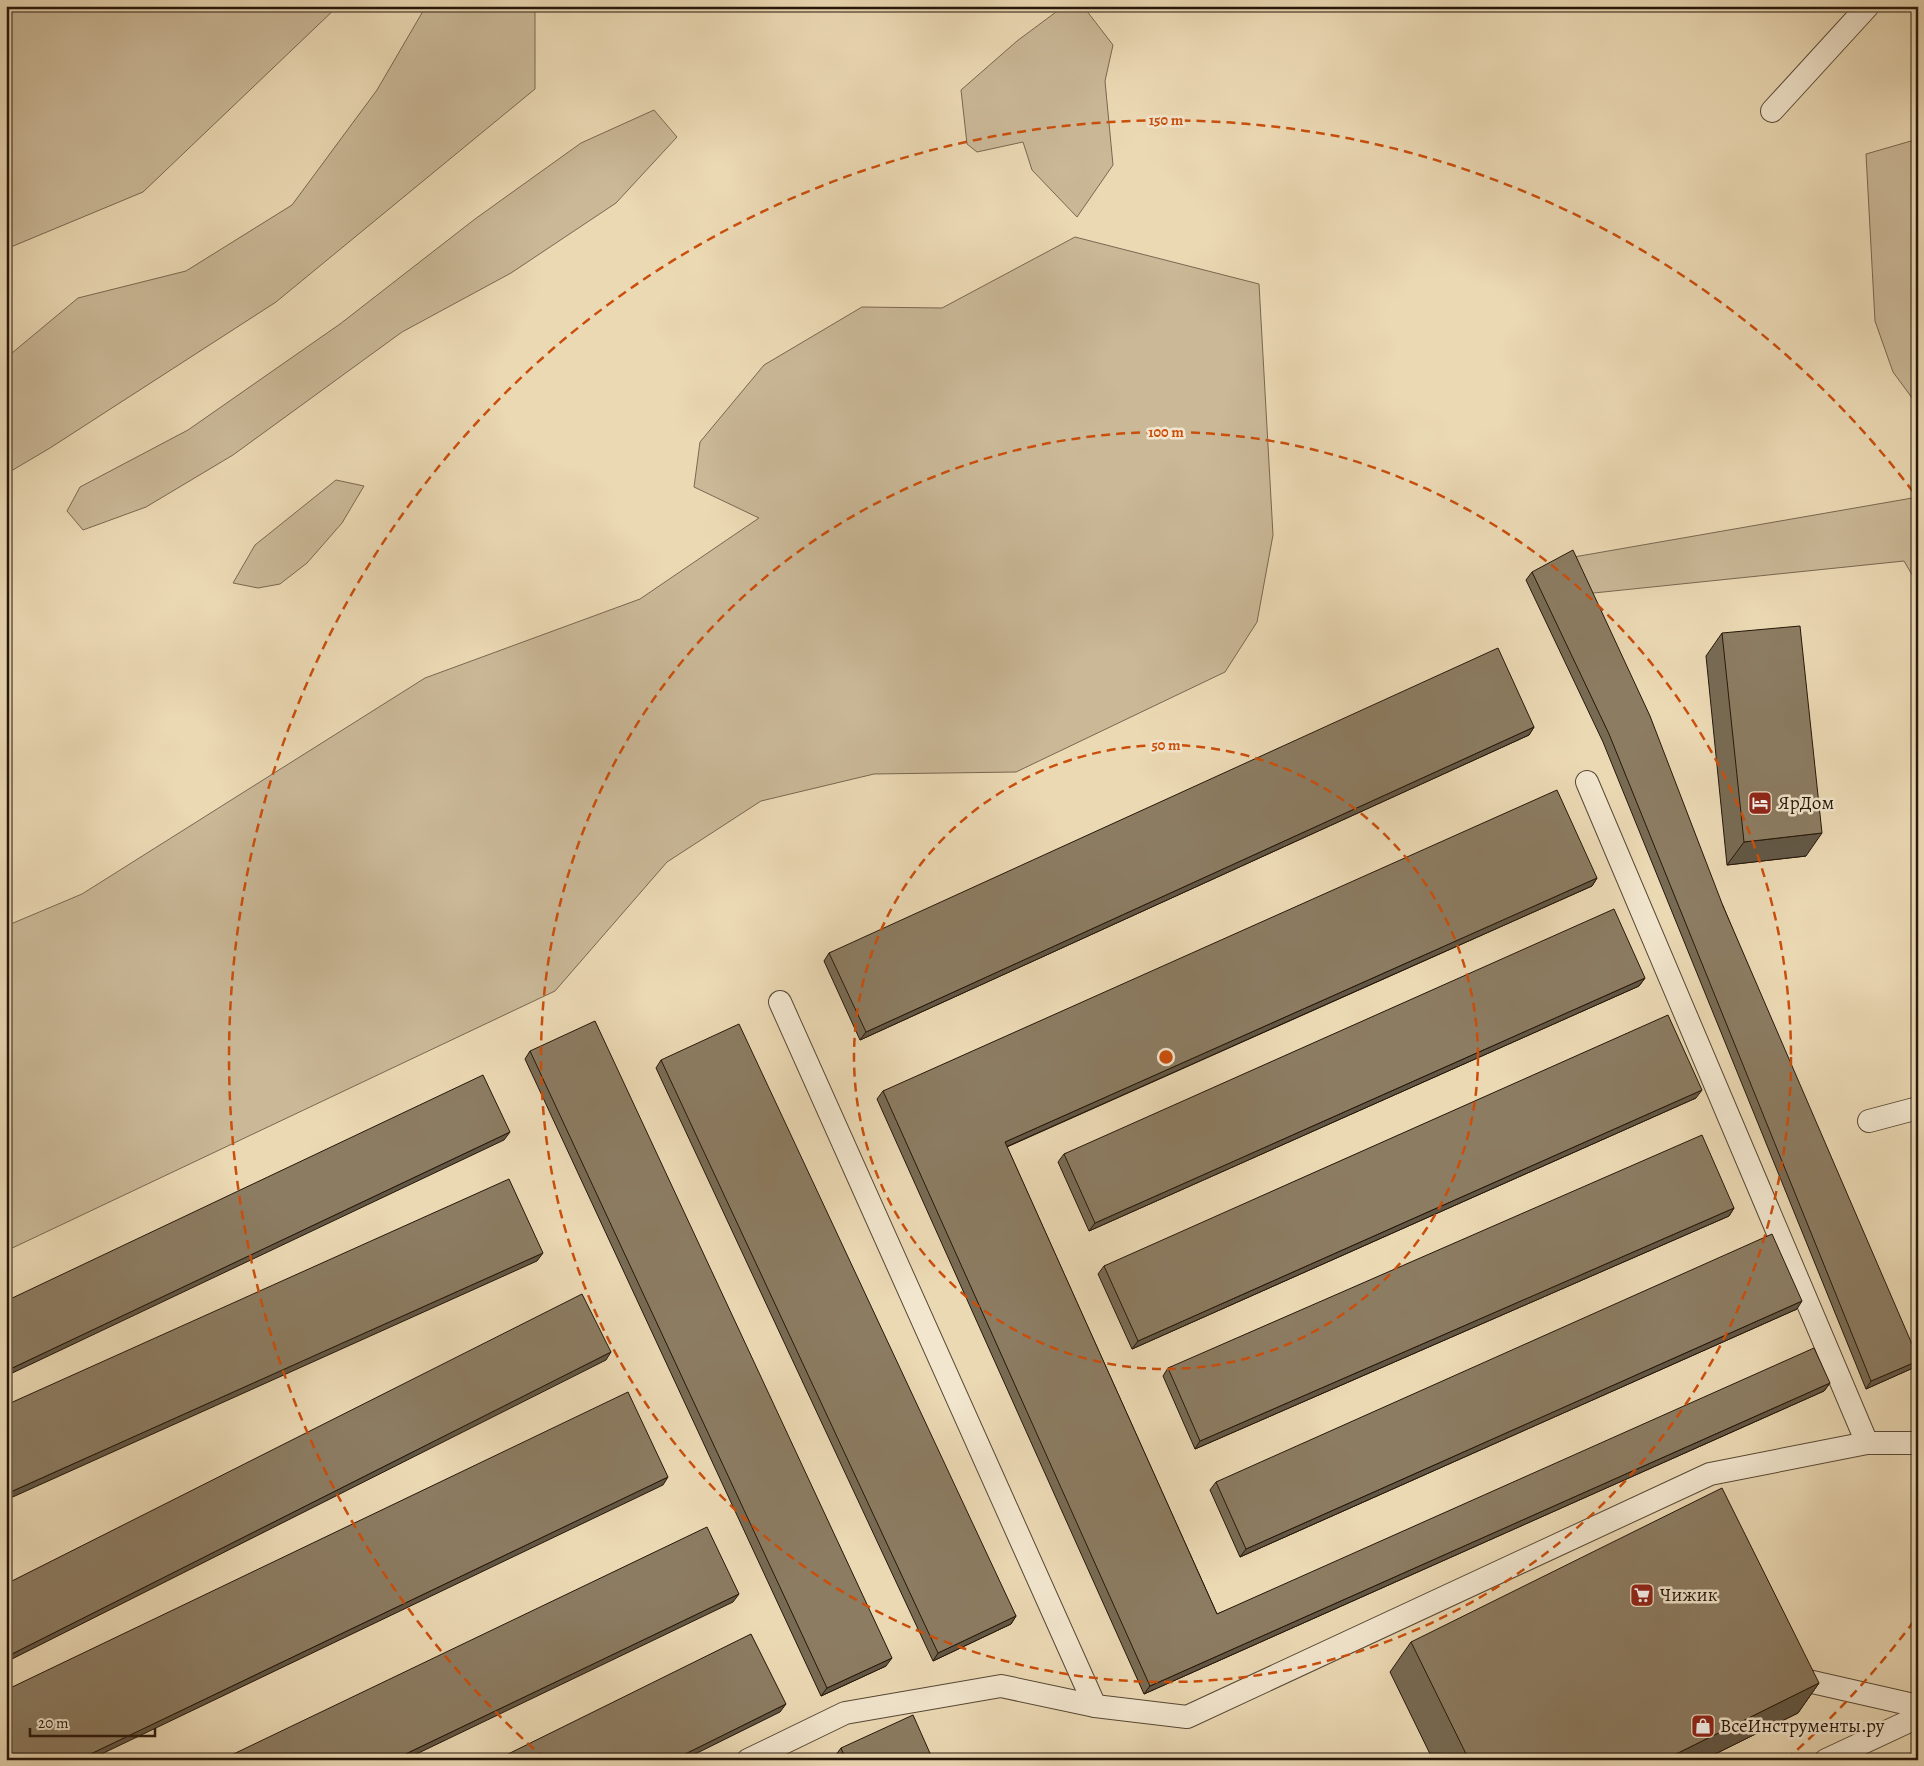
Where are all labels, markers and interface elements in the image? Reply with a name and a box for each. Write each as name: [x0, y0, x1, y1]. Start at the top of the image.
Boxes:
text: 150 m: [1149, 110, 1184, 130]
text: 100 m: [1148, 422, 1184, 442]
text: 50 m: [1151, 735, 1181, 755]
hotel icon: ЯрДом: [1747, 790, 1773, 816]
place label: ЯрДом: [1778, 790, 1834, 816]
centre of rings: [1157, 1048, 1175, 1066]
supermarket icon: Чижик: [1629, 1582, 1655, 1608]
place label: Чижик: [1660, 1582, 1718, 1608]
scale bar: [30, 1706, 155, 1738]
text: 20 m: [38, 1713, 69, 1733]
shop icon: ВсеИнструменты.ру: [1690, 1713, 1716, 1739]
place label: ВсеИнструменты.ру: [1720, 1713, 1885, 1739]

